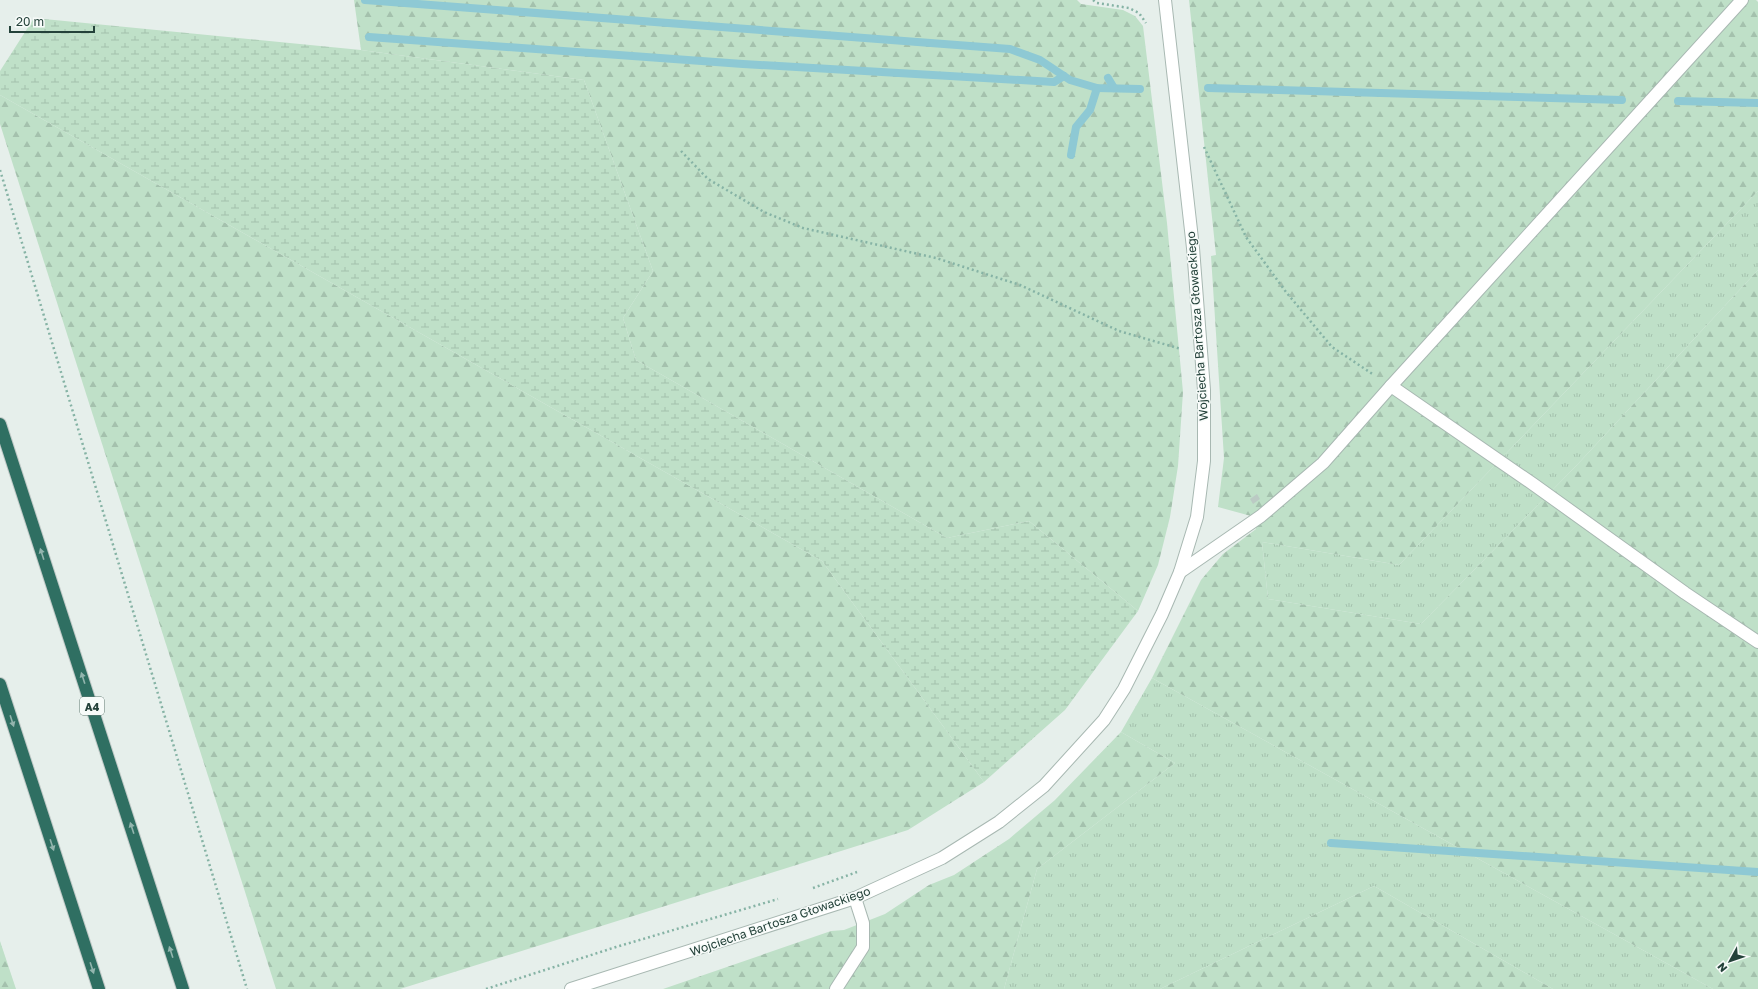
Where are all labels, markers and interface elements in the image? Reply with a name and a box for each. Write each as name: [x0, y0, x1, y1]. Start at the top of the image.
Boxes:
scale bar: [10, 8, 94, 34]
text: 20 m: [16, 14, 44, 29]
street label: Wojciecha Bartosza Głowackiego: [1183, 231, 1211, 421]
one-way arrow: [39, 548, 45, 560]
one-way arrow: [80, 671, 86, 683]
road number: A4: [80, 697, 104, 715]
one-way arrow: [9, 715, 15, 727]
one-way arrow: [129, 822, 135, 834]
one-way arrow: [49, 839, 55, 851]
street label: Wojciecha Bartosza Głowackiego: [688, 883, 872, 959]
north arrow: [1710, 941, 1750, 981]
one-way arrow: [168, 946, 174, 958]
text: N: [1714, 960, 1730, 975]
one-way arrow: [89, 963, 95, 975]

